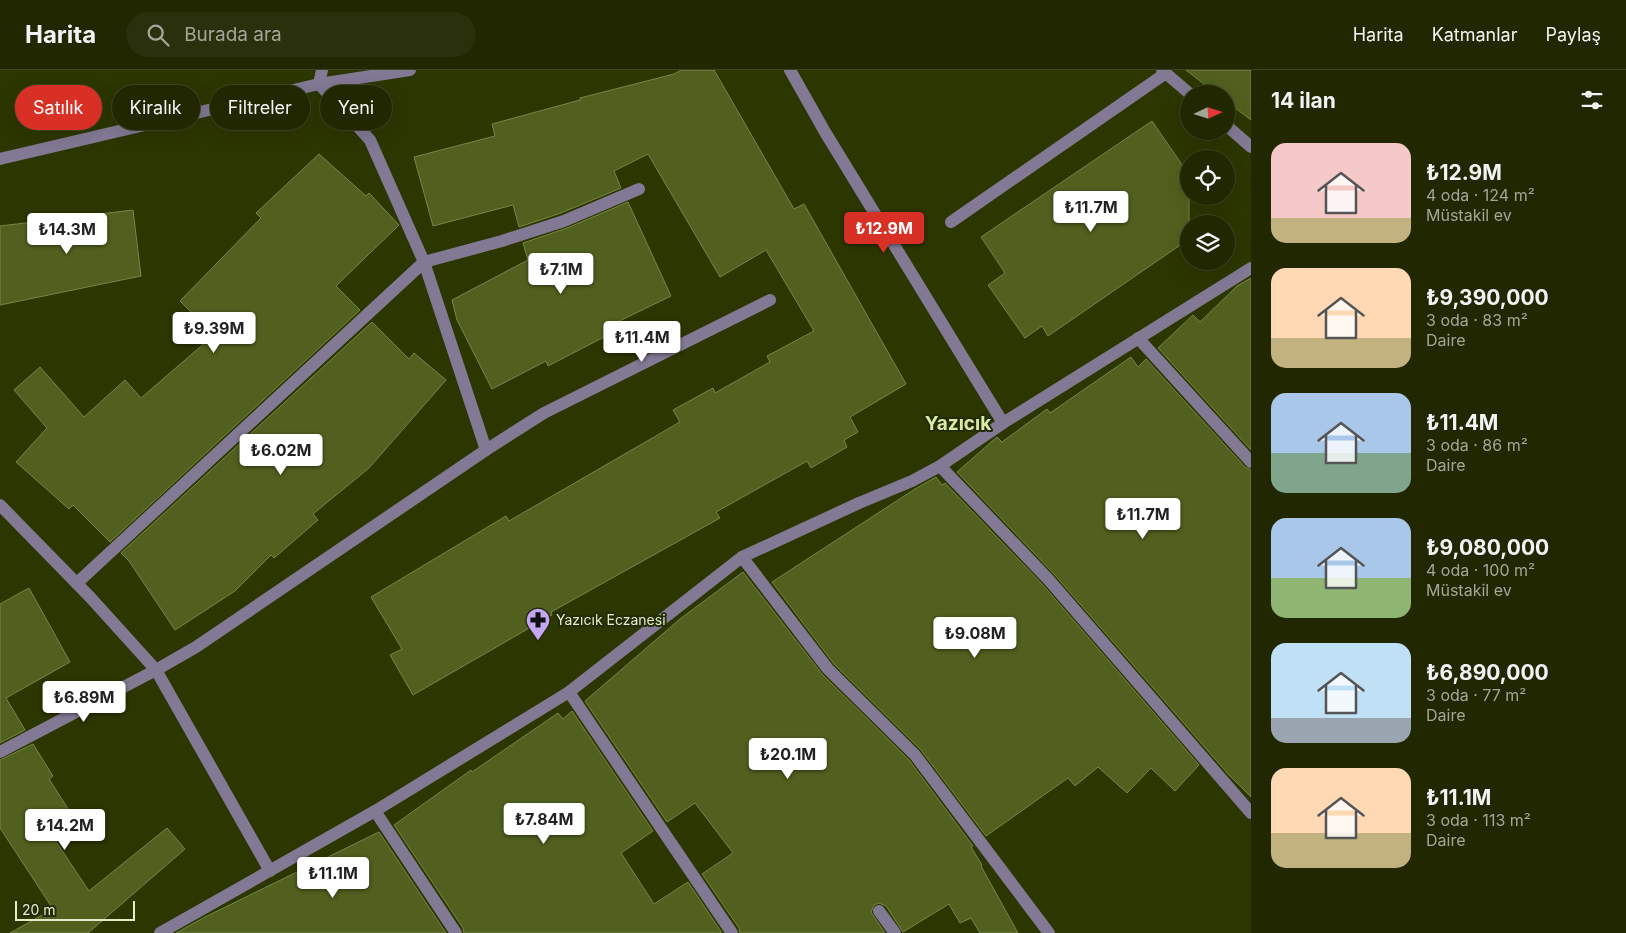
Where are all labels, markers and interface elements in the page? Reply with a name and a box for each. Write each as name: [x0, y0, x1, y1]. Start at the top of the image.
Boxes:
search box: [126, 12, 476, 57]
text: Harita: [25, 20, 96, 49]
icon: search: [144, 21, 172, 49]
text: Burada ara: [184, 23, 282, 46]
text: Harita: [1353, 24, 1404, 45]
text: Katmanlar: [1432, 24, 1517, 45]
text: Paylaş: [1545, 24, 1601, 45]
chip: Satılık: [15, 85, 102, 130]
chip: Kiralık: [112, 85, 200, 130]
chip: Filtreler: [210, 85, 310, 130]
chip: Yeni: [320, 85, 392, 130]
north arrow: [1180, 85, 1235, 140]
map controls: [1180, 85, 1235, 270]
icon: filters: [1578, 86, 1606, 114]
text: 14 ilan: [1271, 88, 1336, 113]
button: locate: [1180, 150, 1235, 205]
text: ₺12.9M: [1426, 160, 1502, 185]
icon: home: [1311, 163, 1371, 223]
text: 4 oda · 124 m²: [1426, 185, 1535, 205]
pin: ₺11.7M: [1050, 190, 1132, 233]
text: ₺11.7M: [1064, 197, 1118, 217]
text: Müstakil ev: [1426, 205, 1512, 225]
pin: ₺14.3M: [26, 212, 108, 255]
pin: ₺12.9M: [843, 212, 925, 254]
button: layers: [1180, 215, 1235, 270]
text: ₺12.9M: [855, 218, 913, 238]
text: ₺14.3M: [38, 219, 96, 239]
pin: ₺7.1M: [526, 252, 596, 295]
text: ₺7.1M: [539, 259, 583, 279]
text: ₺9,390,000: [1426, 285, 1549, 310]
icon: home: [1311, 288, 1371, 348]
text: 3 oda · 83 m²: [1426, 310, 1528, 330]
pin: ₺9.39M: [173, 312, 255, 354]
text: ₺9.39M: [184, 318, 244, 338]
pin: ₺11.4M: [601, 320, 683, 363]
text: ₺11.4M: [614, 327, 670, 347]
text: Daire: [1426, 330, 1466, 350]
text: ₺11.4M: [1426, 410, 1498, 435]
district label: Yazıcık: [925, 412, 991, 435]
icon: home: [1311, 413, 1371, 473]
pin: ₺6.02M: [240, 434, 322, 476]
text: 3 oda · 86 m²: [1426, 435, 1528, 455]
text: ₺6.02M: [251, 440, 311, 460]
text: Daire: [1426, 455, 1466, 475]
pin: ₺11.7M: [1102, 498, 1184, 540]
text: ₺11.7M: [1116, 504, 1170, 524]
text: ₺9,080,000: [1426, 535, 1549, 560]
icon: home: [1311, 538, 1371, 598]
text: 4 oda · 100 m²: [1426, 560, 1535, 580]
text: Müstakil ev: [1426, 580, 1512, 600]
pharmacy icon: Yazıcık Eczanesi: [525, 607, 551, 641]
place label: Yazıcık Eczanesi: [556, 611, 666, 628]
pin: ₺9.08M: [934, 616, 1016, 659]
text: ₺9.08M: [944, 623, 1006, 643]
text: ₺6,890,000: [1426, 660, 1549, 685]
icon: home: [1311, 663, 1371, 723]
pin: ₺6.89M: [43, 680, 125, 723]
text: 3 oda · 77 m²: [1426, 685, 1526, 705]
text: ₺6.89M: [54, 687, 114, 707]
text: Daire: [1426, 705, 1466, 725]
pin: ₺20.1M: [747, 738, 829, 780]
text: ₺20.1M: [760, 744, 816, 764]
text: ₺11.1M: [1426, 785, 1491, 810]
icon: home: [1311, 788, 1371, 848]
pin: ₺7.84M: [503, 802, 585, 845]
pin: ₺14.2M: [24, 808, 106, 851]
text: ₺7.84M: [515, 809, 573, 829]
text: 3 oda · 113 m²: [1426, 810, 1531, 830]
text: ₺14.2M: [36, 815, 94, 835]
text: Daire: [1426, 830, 1466, 850]
pin: ₺11.1M: [292, 856, 374, 899]
text: ₺11.1M: [308, 863, 358, 883]
scale bar: [15, 898, 135, 921]
text: 20 m: [22, 901, 56, 918]

